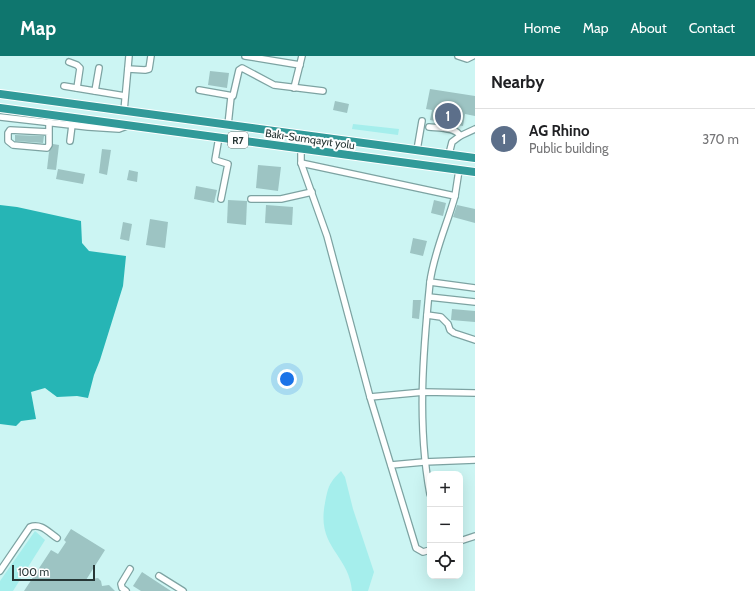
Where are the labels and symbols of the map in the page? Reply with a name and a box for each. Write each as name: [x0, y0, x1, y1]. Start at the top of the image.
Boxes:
pin: 1: [435, 101, 461, 131]
street label: Bakı-Sumqayıt yolu: [264, 126, 356, 152]
road number: R7: [228, 132, 248, 148]
your location: [277, 369, 297, 389]
scale bar: [12, 563, 95, 582]

